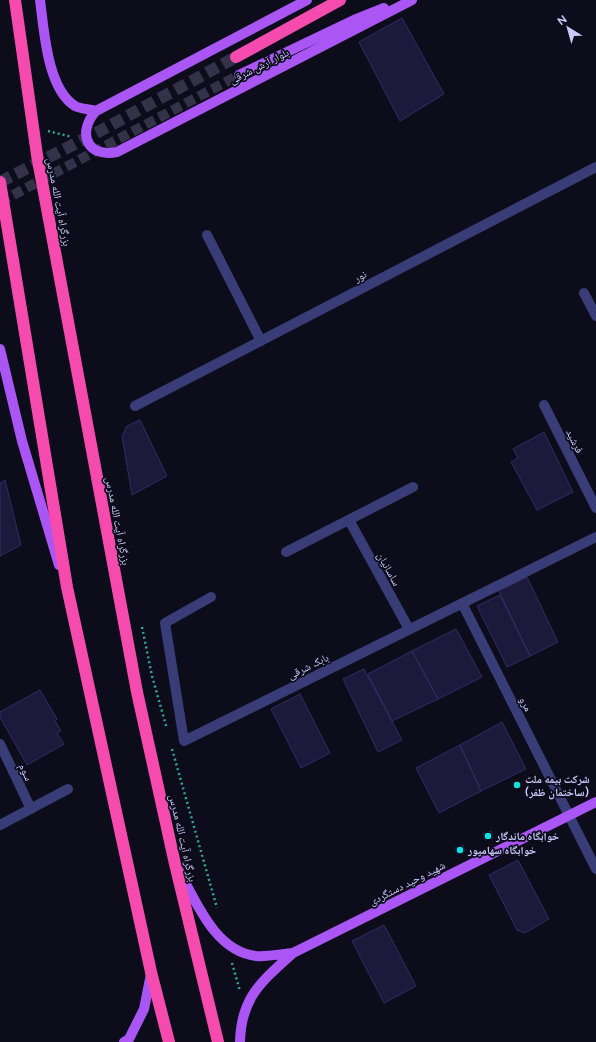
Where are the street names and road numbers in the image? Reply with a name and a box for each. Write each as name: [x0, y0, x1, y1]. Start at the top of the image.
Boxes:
street label: بلوار آرش شرقی: [227, 46, 291, 87]
street label: بزرگراه آیت الله مدرس: [44, 157, 73, 247]
street label: نور: [351, 268, 369, 286]
street label: فرشید: [563, 427, 586, 456]
street label: بزرگراه آیت الله مدرس: [103, 476, 132, 566]
street label: ساسانیان: [374, 550, 403, 588]
street label: بابک شرقی: [286, 651, 331, 682]
street label: مرو: [516, 695, 535, 714]
street label: سوم: [16, 761, 35, 783]
street label: بزرگراه آیت الله مدرس: [166, 793, 199, 883]
street label: شهید وحید دستگردی: [367, 859, 448, 908]

